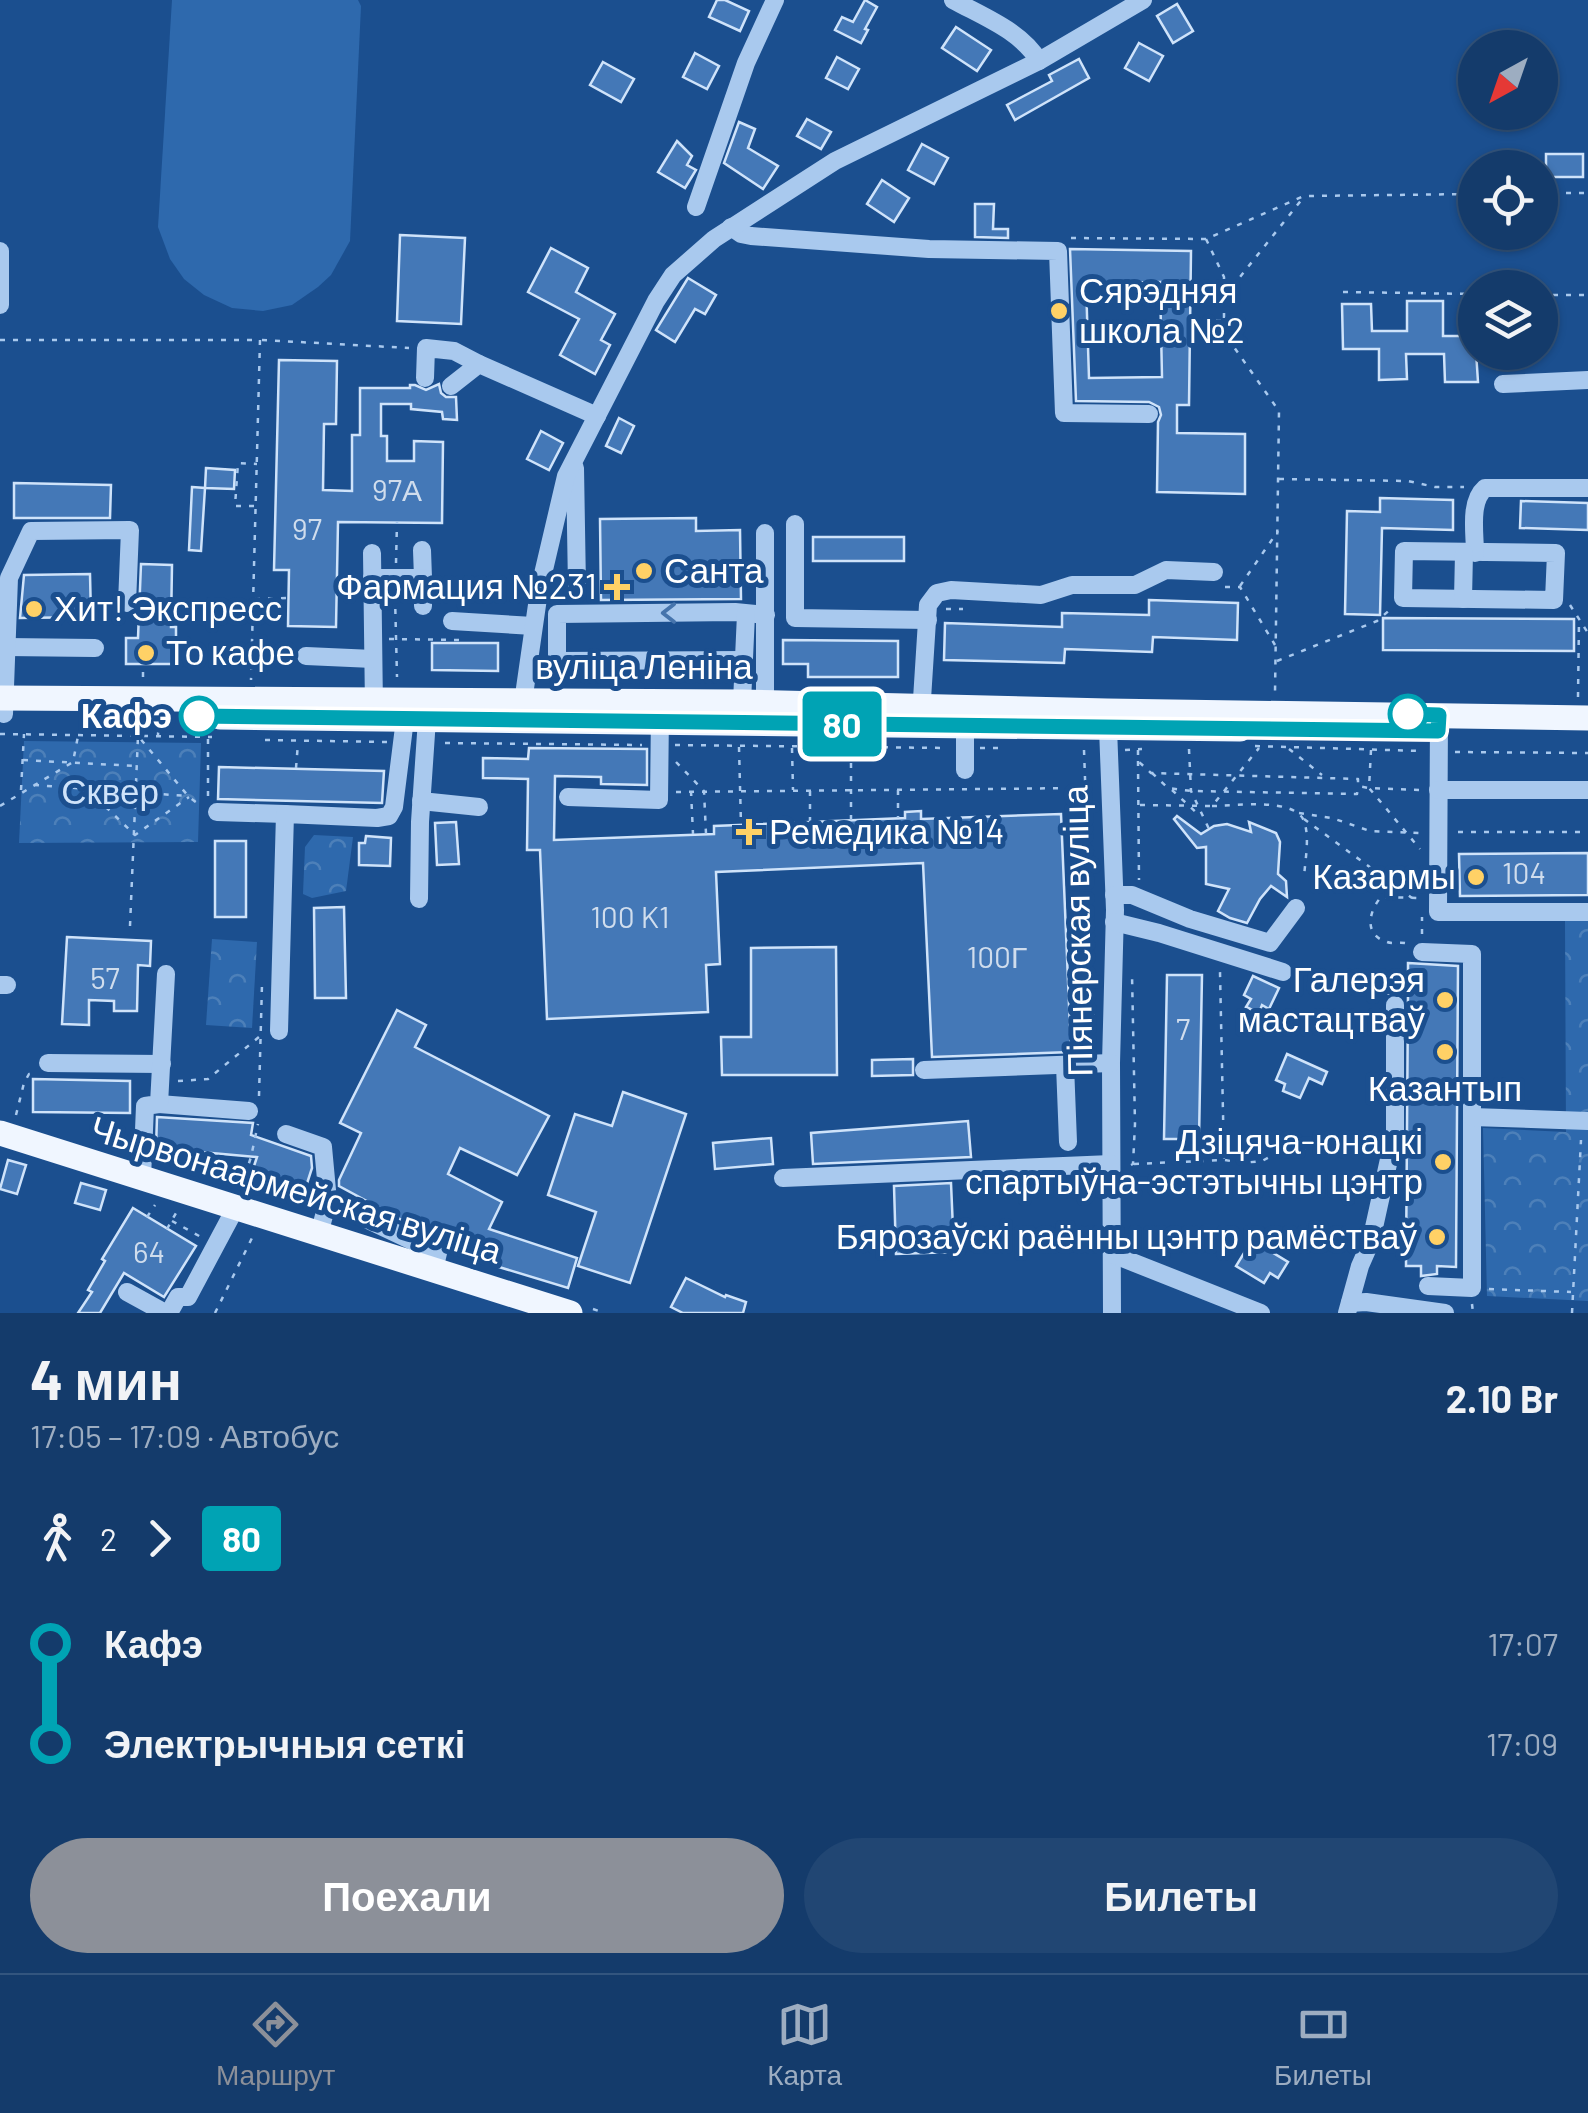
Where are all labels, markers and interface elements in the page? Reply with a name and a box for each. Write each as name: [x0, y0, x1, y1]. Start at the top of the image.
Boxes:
north arrow: [1458, 30, 1558, 130]
map controls: [1458, 30, 1558, 370]
button: locate: [1458, 150, 1558, 250]
place label: Сярэдняя школа №2: [1079, 268, 1245, 350]
button: layers: [1458, 270, 1558, 370]
marker: Сярэдняя школа №2: [1048, 300, 1070, 322]
house number: 97А: [372, 471, 422, 507]
house number: 97: [292, 510, 322, 546]
place label: Санта: [664, 548, 764, 590]
marker: Санта: [633, 560, 655, 582]
place label: Фармация №231: [336, 564, 597, 606]
marker: Фармация №231: [606, 576, 628, 598]
place label: Хит! Экспресс: [54, 586, 282, 628]
marker: Хит! Экспресс: [23, 598, 45, 620]
one-way arrow: [660, 602, 676, 624]
place label: То кафе: [166, 630, 295, 672]
marker: То кафе: [135, 642, 157, 664]
street label: вуліца Леніна: [535, 644, 753, 686]
line badge: 80: [797, 692, 887, 756]
place label: Кафэ: [81, 693, 172, 735]
unlabelled marker: [1389, 695, 1427, 733]
marker: Кафэ: [180, 697, 218, 735]
text: 80: [823, 703, 861, 745]
park label: Сквер: [61, 769, 159, 811]
street label: Піянерская вуліца: [1052, 784, 1100, 1077]
place label: Ремедика №14: [769, 809, 1005, 851]
marker: Ремедика №14: [738, 821, 760, 843]
place label: Казармы: [1312, 854, 1456, 896]
house number: 104: [1502, 854, 1546, 890]
marker: Казармы: [1465, 866, 1487, 888]
house number: 100 K1: [590, 898, 670, 934]
house number: 100Г: [967, 938, 1027, 974]
place label: Галерэя мастацтваў: [1238, 957, 1425, 1039]
house number: 57: [90, 959, 120, 995]
marker: Галерэя мастацтваў: [1434, 989, 1456, 1011]
house number: 7: [1176, 1010, 1190, 1046]
marker: Казантып: [1434, 1041, 1456, 1063]
place label: Казантып: [1368, 1066, 1522, 1108]
street label: Чырвонаармейская вуліца: [86, 1105, 508, 1271]
place label: Дзіцяча-юнацкі спартыўна-эстэтычны цэнтр: [965, 1119, 1423, 1201]
marker: Дзіцяча-юнацкі спартыўна-эстэтычны цэнтр: [1432, 1151, 1454, 1173]
place label: Бярозаўскі раённы цэнтр рамёстваў: [836, 1214, 1417, 1256]
marker: Бярозаўскі раённы цэнтр рамёстваў: [1426, 1226, 1448, 1248]
house number: 64: [133, 1233, 165, 1269]
text: 4 мин: [30, 1345, 182, 1411]
text: 2.10 Br: [1446, 1375, 1558, 1421]
text: 17:05 – 17:09 · Автобус: [30, 1416, 339, 1454]
icon: walk: [30, 1511, 85, 1566]
icon: forward: [132, 1511, 187, 1566]
text: 80: [222, 1517, 261, 1559]
text: 2: [100, 1519, 117, 1557]
text: Кафэ: [104, 1620, 203, 1666]
text: 17:07: [1488, 1624, 1558, 1662]
text: Электрычныя сеткі: [104, 1720, 465, 1766]
text: 17:09: [1486, 1724, 1558, 1762]
button: Поехали: [30, 1838, 784, 1953]
button: Билеты: [804, 1838, 1558, 1953]
tab: Маршрут: [216, 1997, 335, 2092]
tab: Карта: [767, 1997, 842, 2092]
tab: Билеты: [1274, 1997, 1372, 2092]

